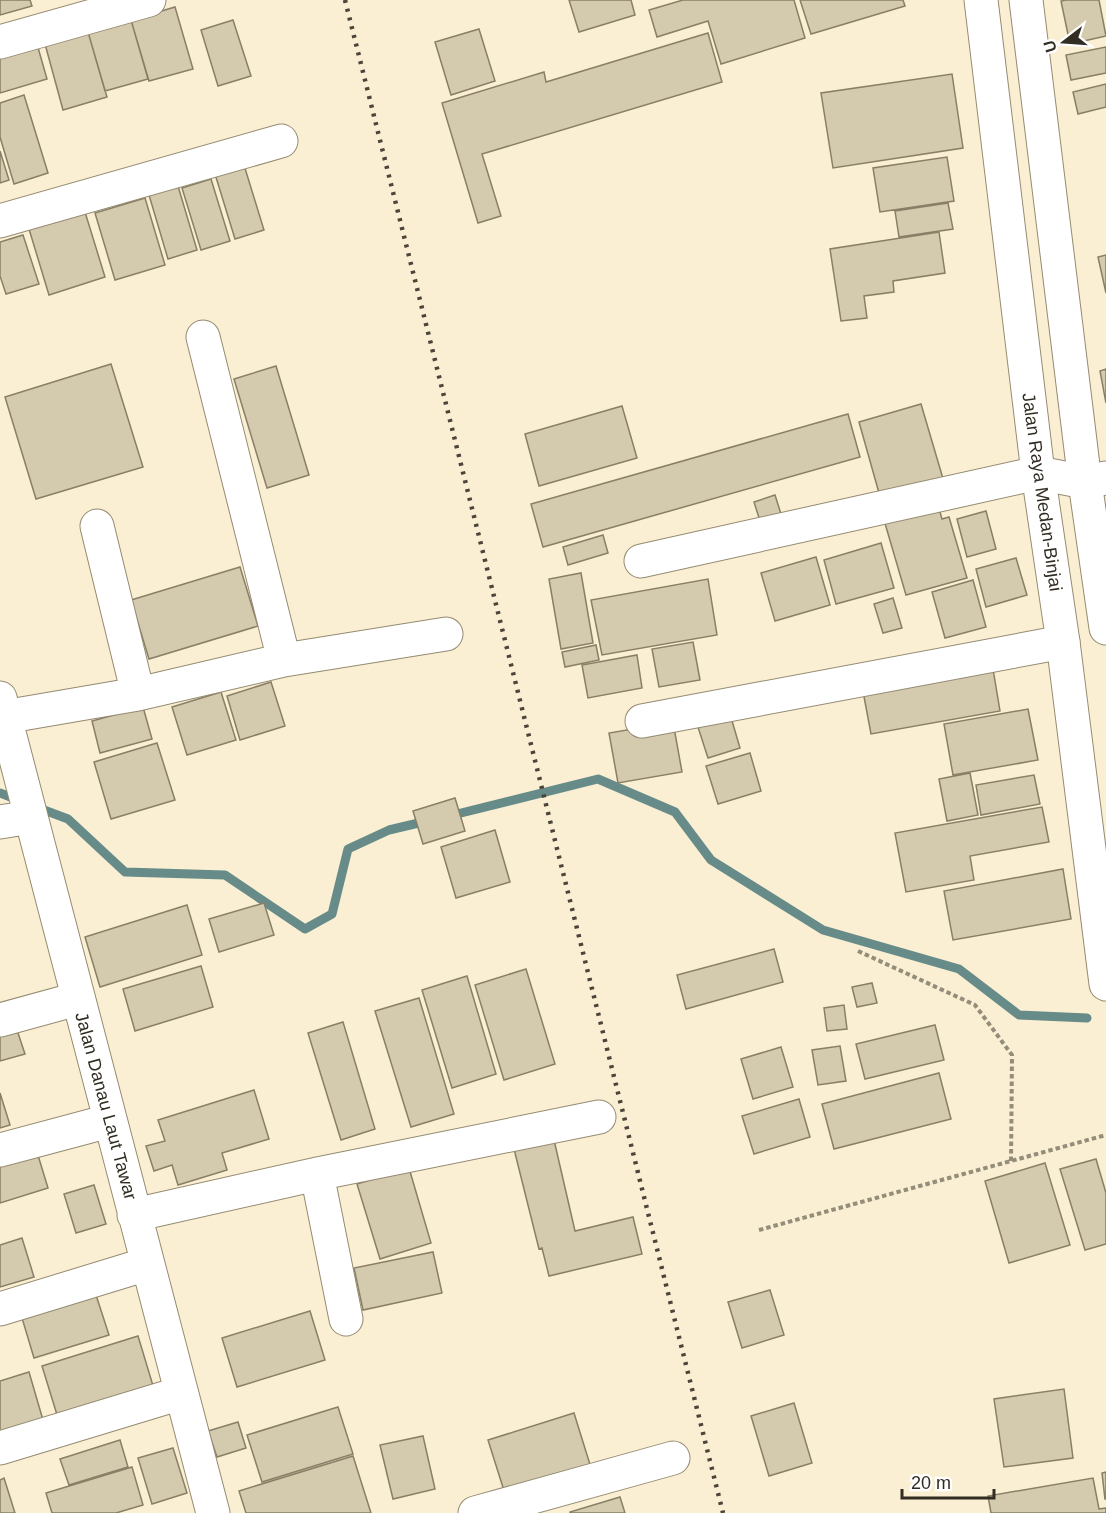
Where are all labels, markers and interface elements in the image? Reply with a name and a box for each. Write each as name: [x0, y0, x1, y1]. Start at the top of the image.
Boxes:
north arrow: [1034, 12, 1094, 72]
text: U: [1040, 38, 1060, 54]
street label: Jalan Raya Medan-Binjai: [1018, 392, 1066, 592]
street label: Jalan Danau Laut Tawar: [71, 1010, 141, 1202]
scale bar: [902, 1462, 994, 1500]
text: 20 m: [911, 1473, 951, 1493]

